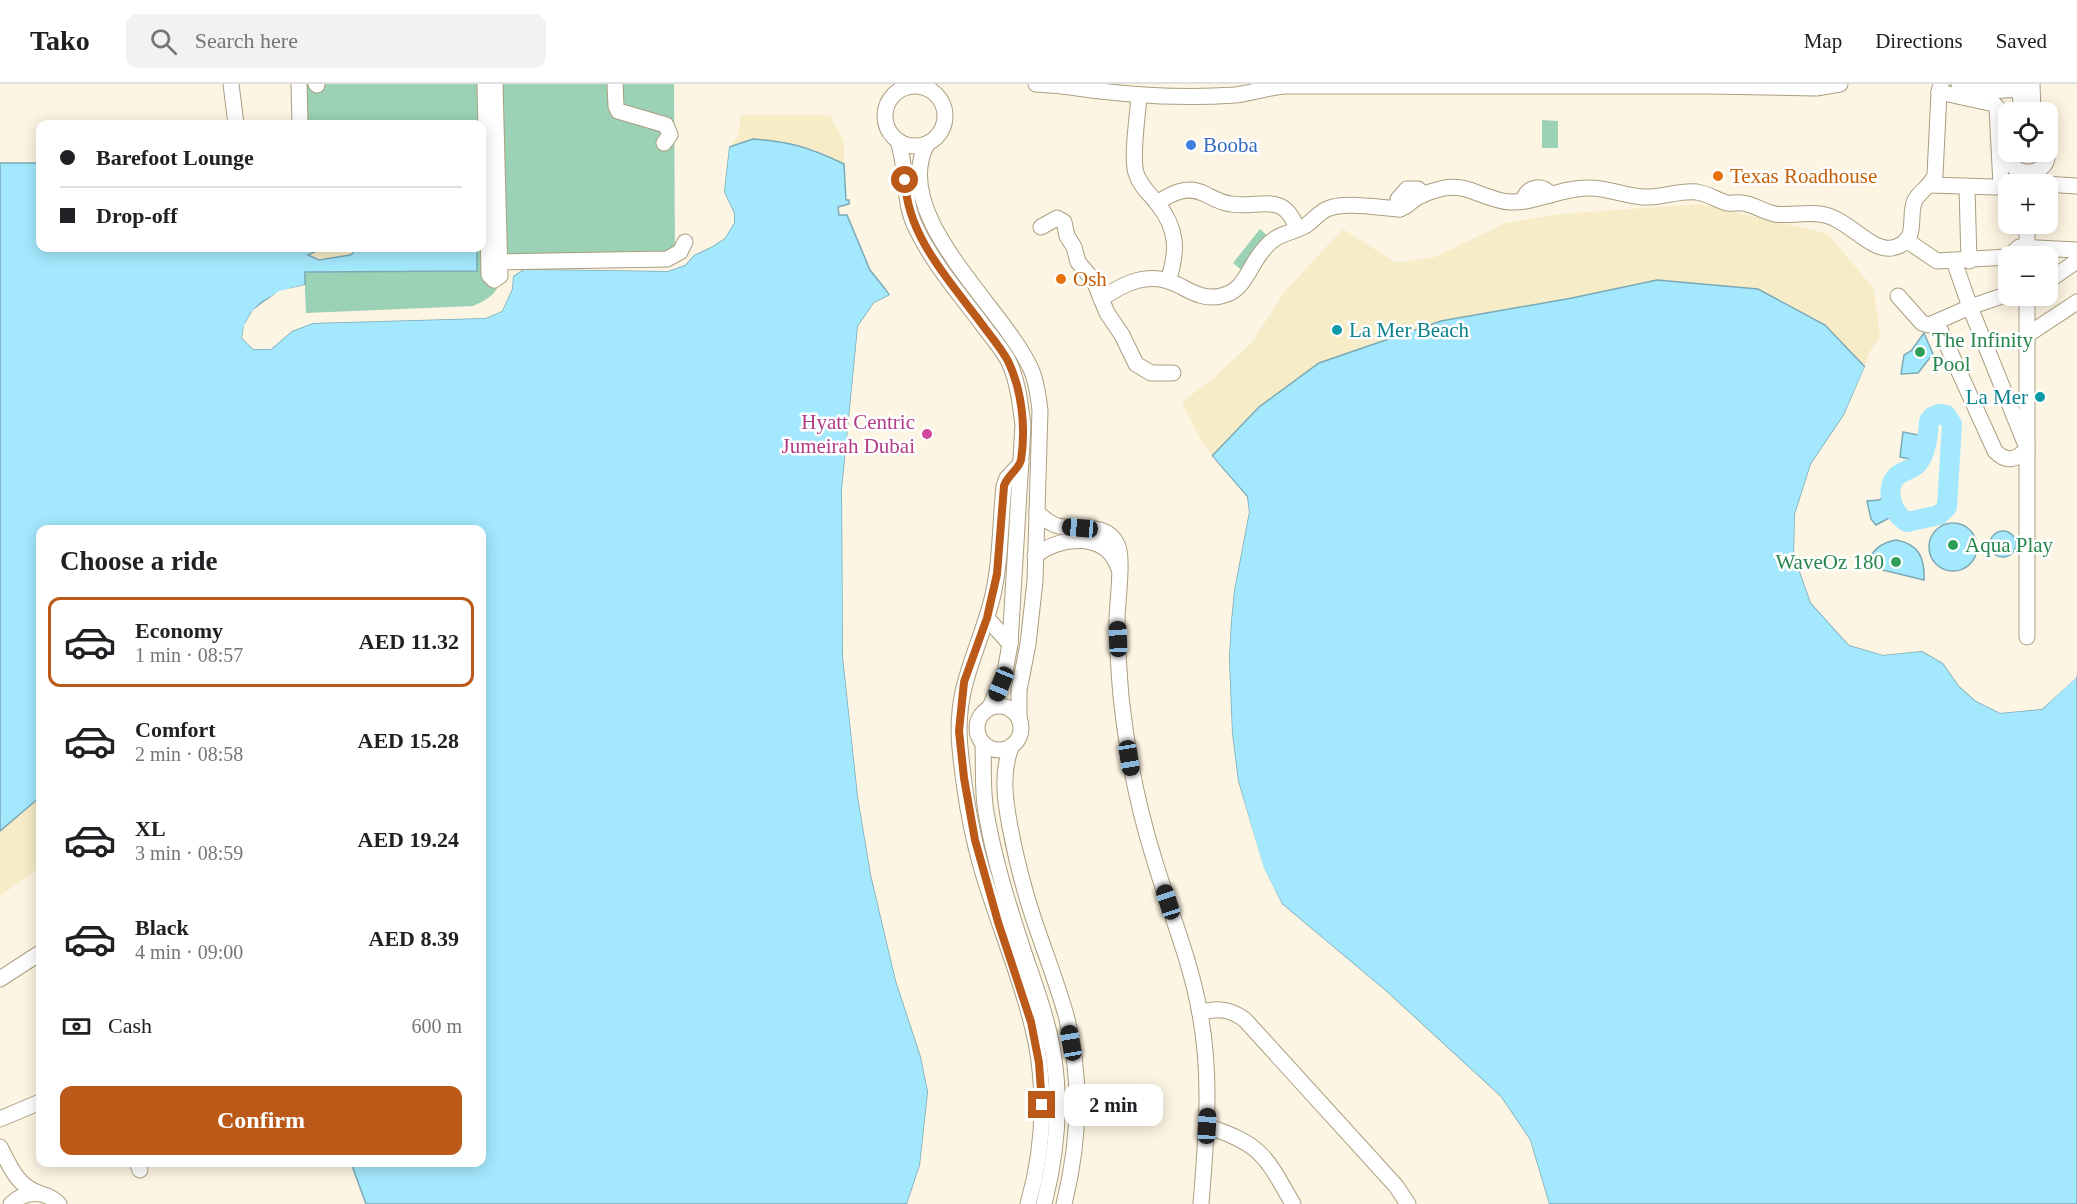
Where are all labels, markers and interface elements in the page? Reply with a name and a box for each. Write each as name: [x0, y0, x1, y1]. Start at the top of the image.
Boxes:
search box: [126, 14, 546, 68]
text: Tako: [30, 25, 90, 56]
icon: search: [147, 25, 180, 58]
text: Search here: [195, 28, 298, 53]
text: Map: [1804, 29, 1842, 53]
text: Directions: [1875, 29, 1963, 53]
text: Saved: [1996, 29, 2047, 53]
map controls: [1998, 102, 2058, 306]
button: locate: [1998, 102, 2058, 162]
place label: Booba: [1203, 133, 1259, 157]
marker: Booba: [1184, 138, 1198, 152]
text: Barefoot Lounge: [96, 145, 254, 170]
place label: Texas Roadhouse: [1730, 164, 1877, 188]
route start: [891, 166, 918, 193]
marker: Texas Roadhouse: [1711, 169, 1725, 183]
button: +: [1998, 174, 2058, 234]
text: Drop-off: [96, 203, 177, 228]
button: −: [1998, 246, 2058, 306]
place label: Osh: [1073, 267, 1107, 291]
marker: Osh: [1054, 272, 1068, 286]
place label: La Mer Beach: [1349, 318, 1470, 342]
marker: La Mer Beach: [1330, 323, 1344, 337]
place label: The Infinity Pool: [1932, 328, 2033, 376]
marker: The Infinity Pool: [1913, 345, 1927, 359]
place label: La Mer: [1966, 385, 2028, 409]
marker: La Mer: [2033, 390, 2047, 404]
place label: Hyatt Centric Jumeirah Dubai: [781, 410, 915, 458]
marker: Hyatt Centric Jumeirah Dubai: [920, 427, 934, 441]
car: [1061, 517, 1099, 539]
place label: Aqua Play: [1965, 533, 2054, 557]
marker: Aqua Play: [1946, 538, 1960, 552]
text: Choose a ride: [60, 546, 218, 576]
place label: WaveOz 180: [1775, 550, 1884, 574]
marker: WaveOz 180: [1889, 555, 1903, 569]
icon: car: [63, 615, 117, 669]
text: Economy: [135, 618, 223, 643]
car: [1108, 621, 1128, 657]
text: AED 11.32: [359, 629, 459, 654]
text: 1 min · 08:57: [135, 644, 243, 666]
car: [986, 664, 1016, 704]
icon: car: [63, 714, 117, 768]
text: Comfort: [135, 717, 216, 742]
text: AED 15.28: [358, 728, 459, 753]
car: [1117, 739, 1141, 777]
text: 2 min · 08:58: [135, 743, 243, 765]
icon: car: [63, 813, 117, 867]
text: XL: [135, 816, 166, 841]
text: AED 19.24: [358, 827, 459, 852]
text: 3 min · 08:59: [135, 842, 243, 864]
car: [1154, 882, 1182, 922]
icon: car: [63, 912, 117, 966]
text: Black: [135, 915, 189, 940]
text: AED 8.39: [369, 926, 459, 951]
text: 4 min · 09:00: [135, 941, 243, 963]
icon: cash: [60, 1010, 93, 1043]
text: Cash: [108, 1013, 152, 1038]
text: 600 m: [411, 1015, 462, 1037]
car: [1059, 1024, 1083, 1062]
callout: 2 min: [1063, 1084, 1162, 1126]
button: Confirm: [60, 1086, 462, 1155]
route end: [1028, 1091, 1055, 1118]
text: 2 min: [1089, 1094, 1138, 1116]
car: [1197, 1108, 1217, 1144]

